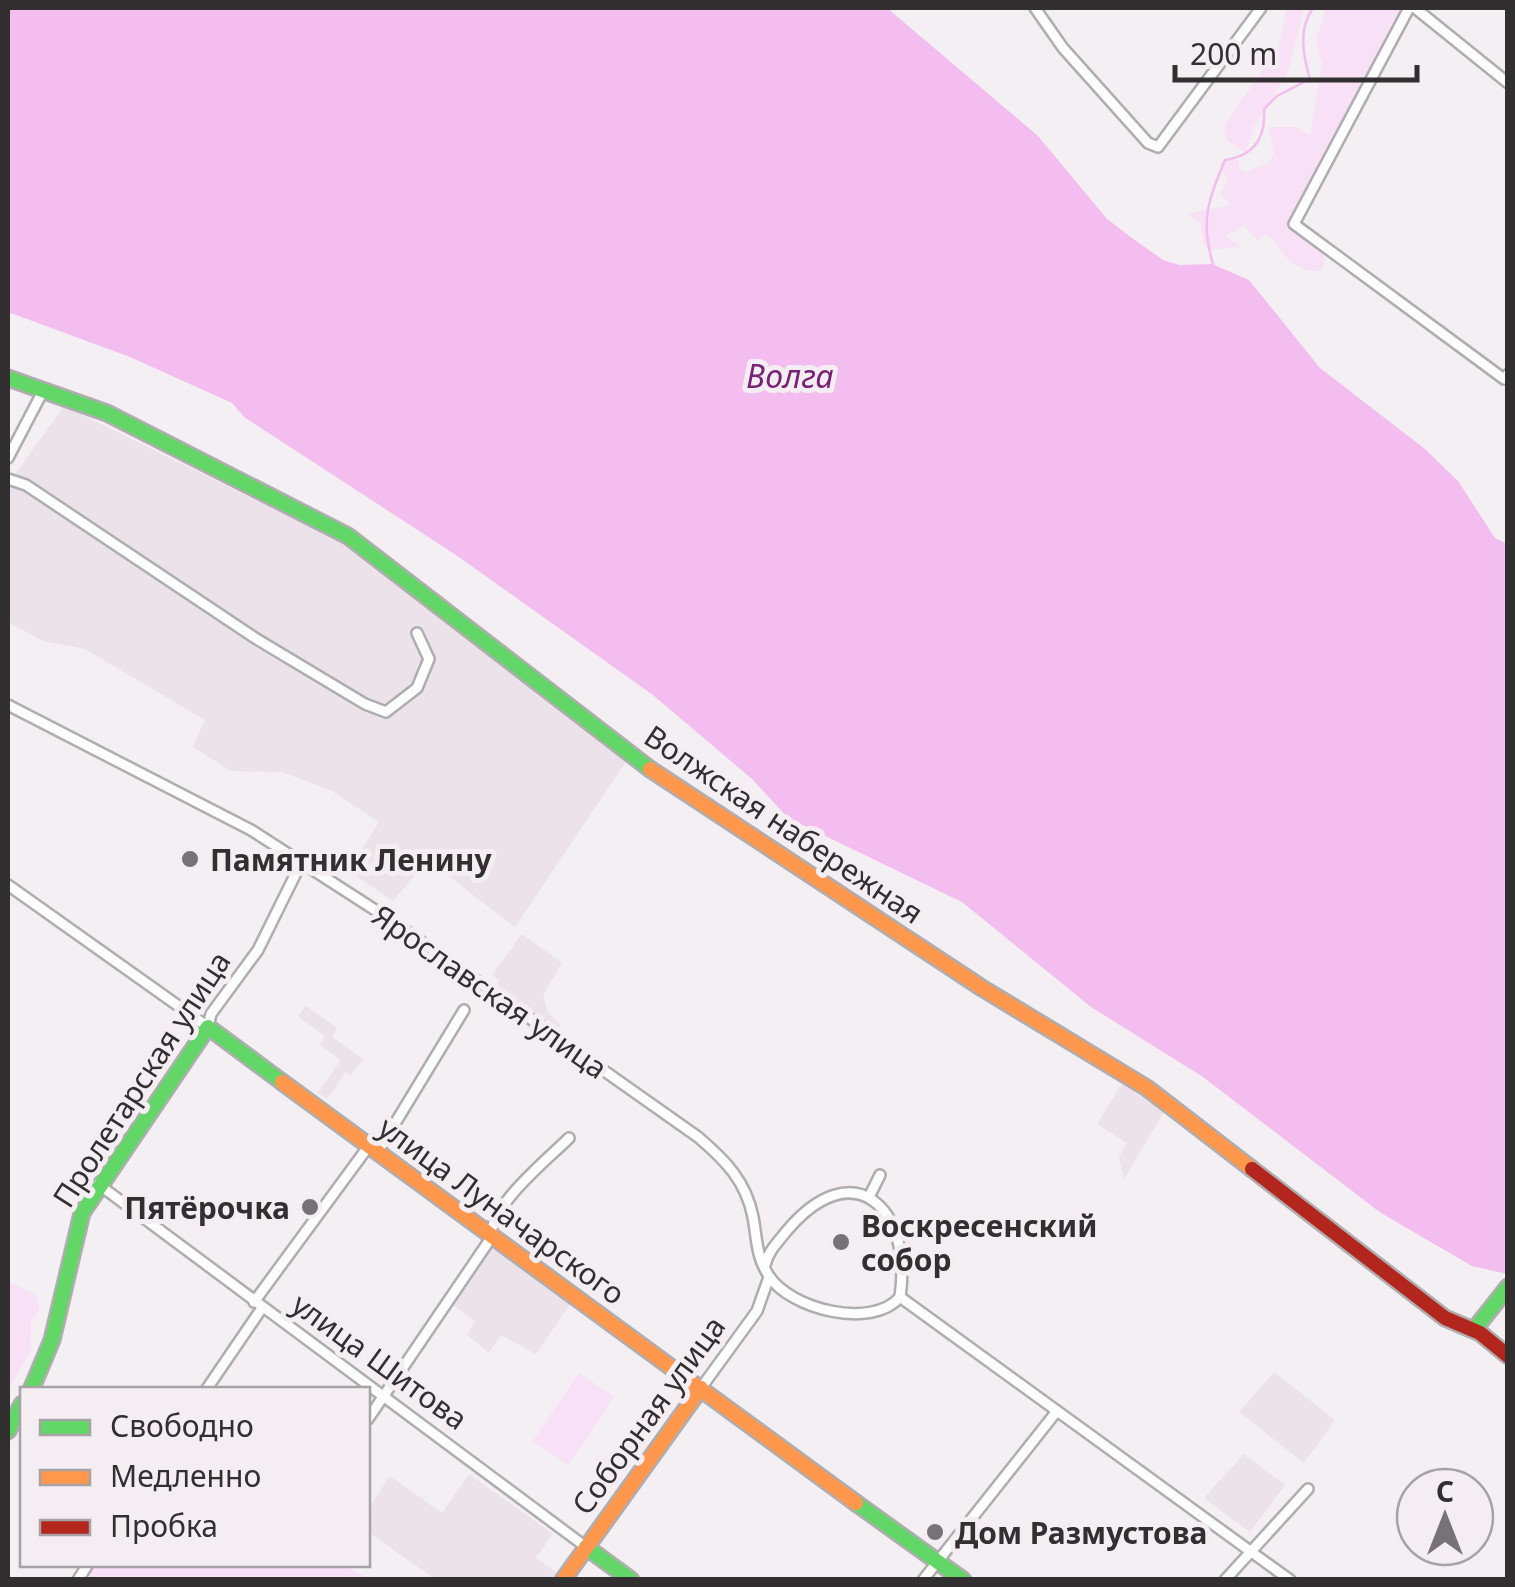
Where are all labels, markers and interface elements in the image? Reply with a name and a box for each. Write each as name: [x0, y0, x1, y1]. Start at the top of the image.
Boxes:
scale bar: [1175, 20, 1418, 82]
text: 200 m: [1190, 33, 1277, 74]
water label: Волга: [746, 354, 834, 397]
street label: Волжская набережная: [637, 715, 931, 933]
place label: Памятник Ленину: [210, 839, 492, 880]
marker: Памятник Ленину: [179, 848, 201, 870]
street label: Ярославская улица: [364, 894, 616, 1088]
street label: Пролетарская улица: [43, 943, 239, 1215]
street label: улица Луначарского: [370, 1107, 634, 1313]
place label: Пятёрочка: [124, 1187, 290, 1228]
marker: Пятёрочка: [299, 1196, 321, 1218]
place label: Воскресенский собор: [861, 1205, 1098, 1280]
marker: Воскресенский собор: [830, 1231, 852, 1253]
street label: улица Шитова: [284, 1283, 476, 1439]
street label: Соборная улица: [562, 1307, 734, 1523]
legend: [20, 1387, 370, 1567]
text: Свободно: [110, 1405, 254, 1446]
text: Медленно: [110, 1455, 261, 1496]
north arrow: [1395, 1467, 1495, 1567]
text: С: [1436, 1472, 1454, 1510]
text: Пробка: [110, 1505, 218, 1546]
place label: Дом Размустова: [955, 1512, 1207, 1553]
marker: Дом Размустова: [924, 1521, 946, 1543]

